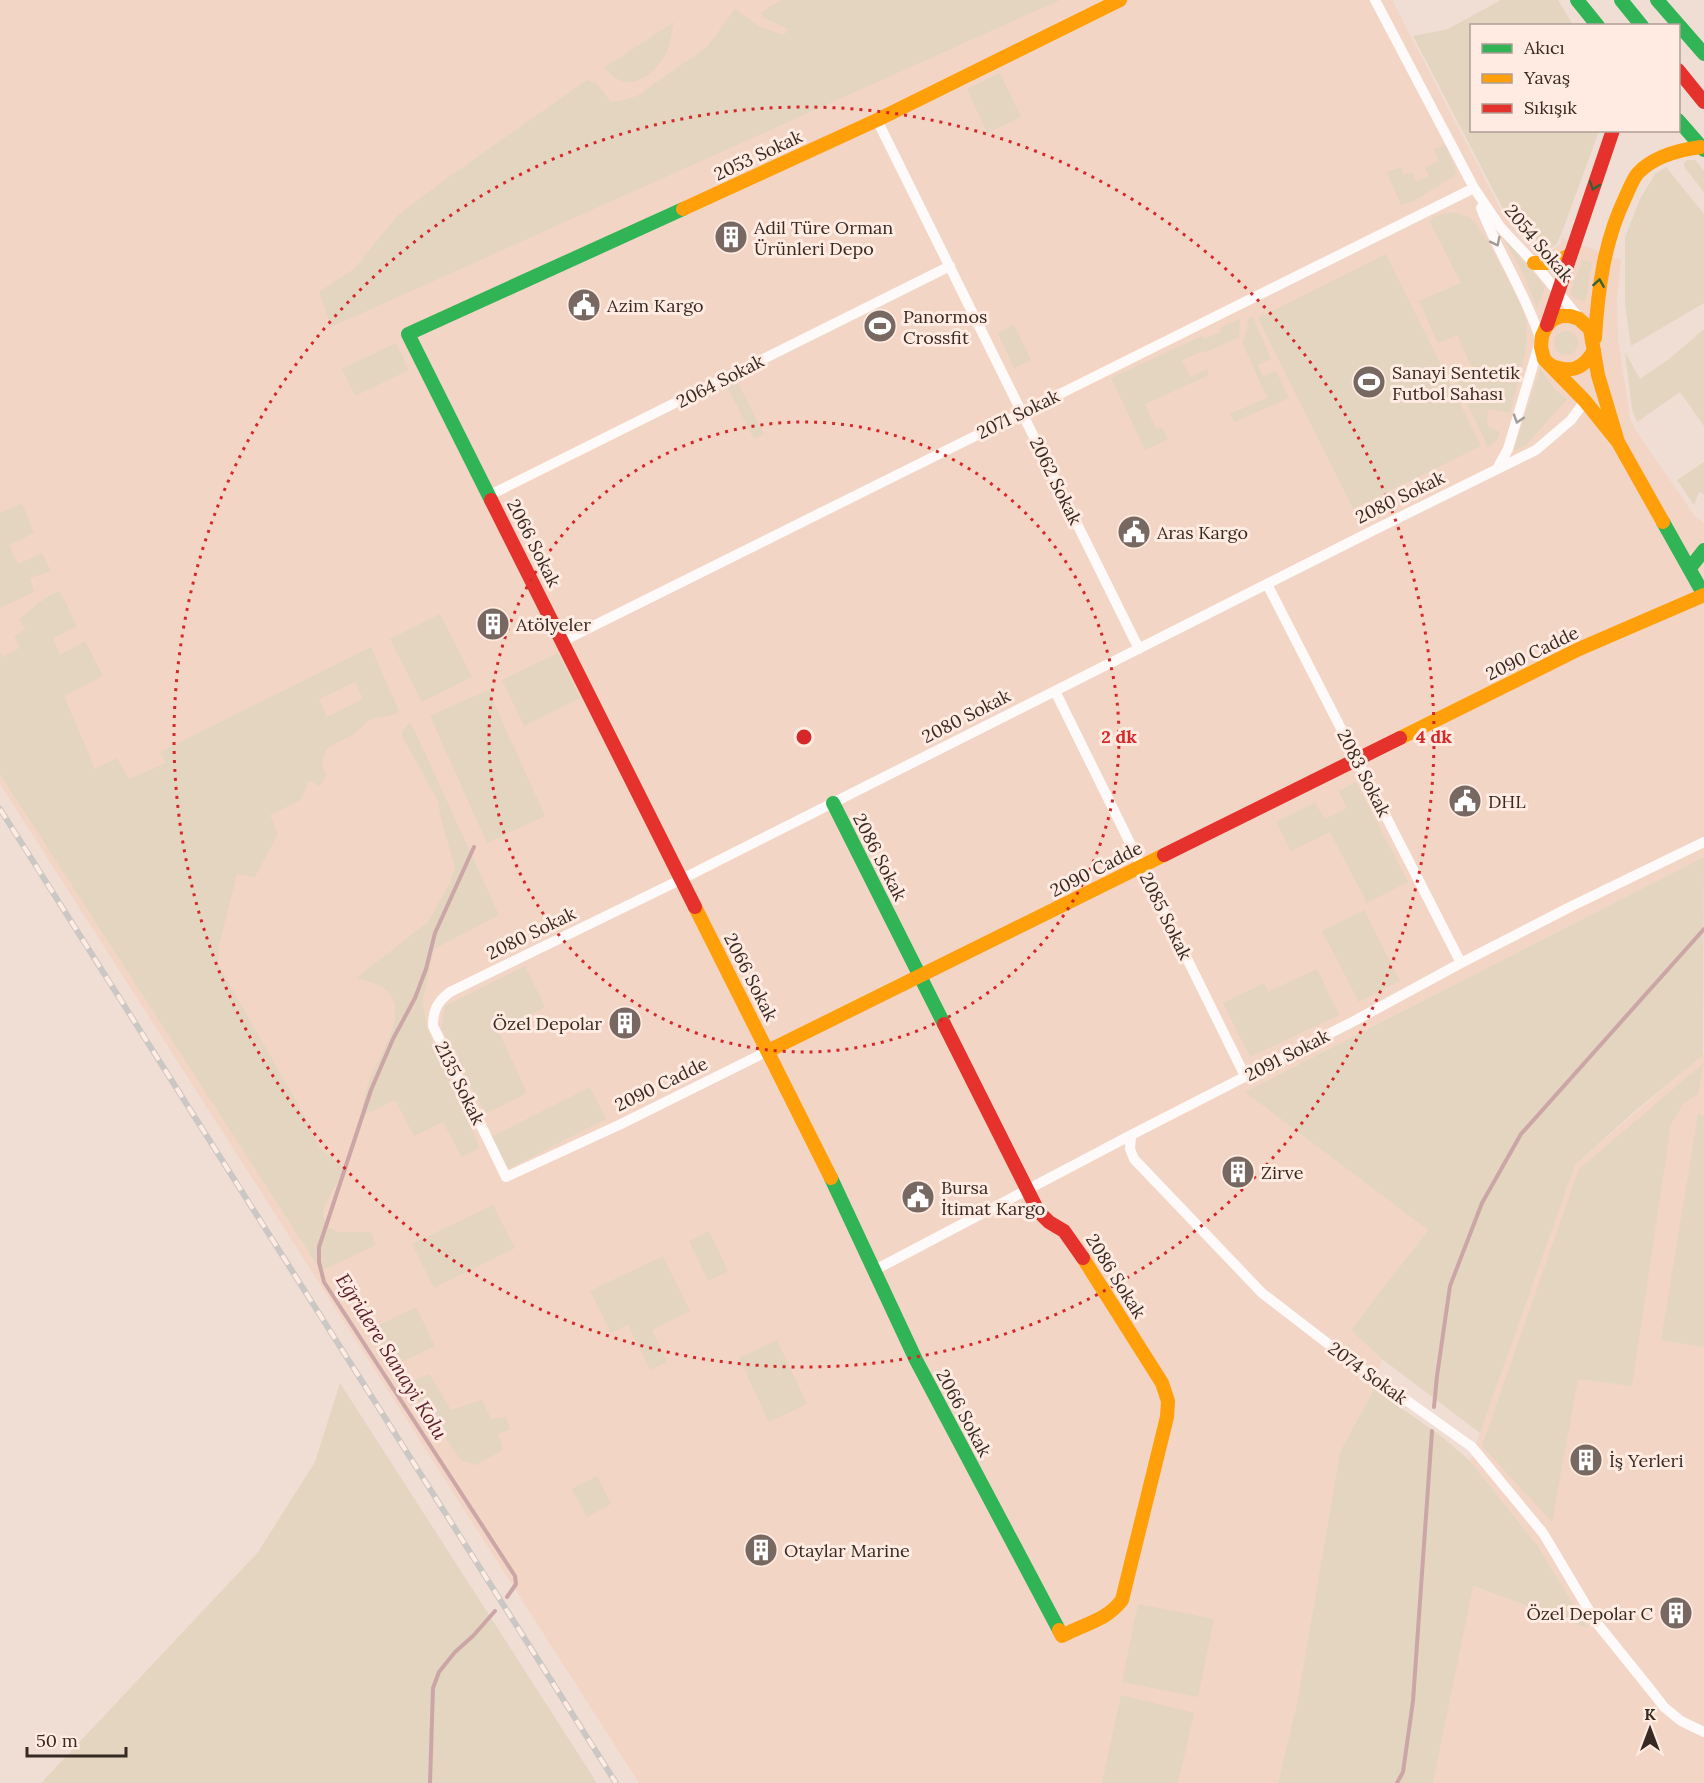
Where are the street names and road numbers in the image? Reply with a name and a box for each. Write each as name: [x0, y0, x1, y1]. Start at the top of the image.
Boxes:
street label: 2053 Sokak: [710, 124, 806, 185]
street label: 2054 Sokak: [1500, 199, 1578, 287]
street label: 2064 Sokak: [672, 349, 768, 413]
street label: 2071 Sokak: [973, 384, 1064, 444]
street label: 2062 Sokak: [1025, 433, 1087, 529]
street label: 2080 Sokak: [1352, 465, 1449, 528]
street label: 2066 Sokak: [502, 495, 566, 591]
street label: 2090 Cadde: [1482, 621, 1582, 685]
street label: 2080 Sokak: [918, 684, 1014, 748]
street label: 2083 Sokak: [1332, 725, 1396, 821]
street label: 2086 Sokak: [848, 809, 912, 905]
street label: 2090 Cadde: [1046, 836, 1146, 902]
street label: 2085 Sokak: [1135, 868, 1197, 964]
street label: 2080 Sokak: [483, 901, 580, 964]
street label: 2066 Sokak: [719, 929, 783, 1025]
street label: 2091 Sokak: [1241, 1024, 1333, 1086]
street label: 2135 Sokak: [430, 1037, 490, 1129]
street label: 2090 Cadde: [611, 1052, 711, 1116]
street label: 2086 Sokak: [1081, 1229, 1151, 1323]
street label: 2074 Sokak: [1324, 1337, 1412, 1410]
street label: 2066 Sokak: [931, 1365, 997, 1461]

